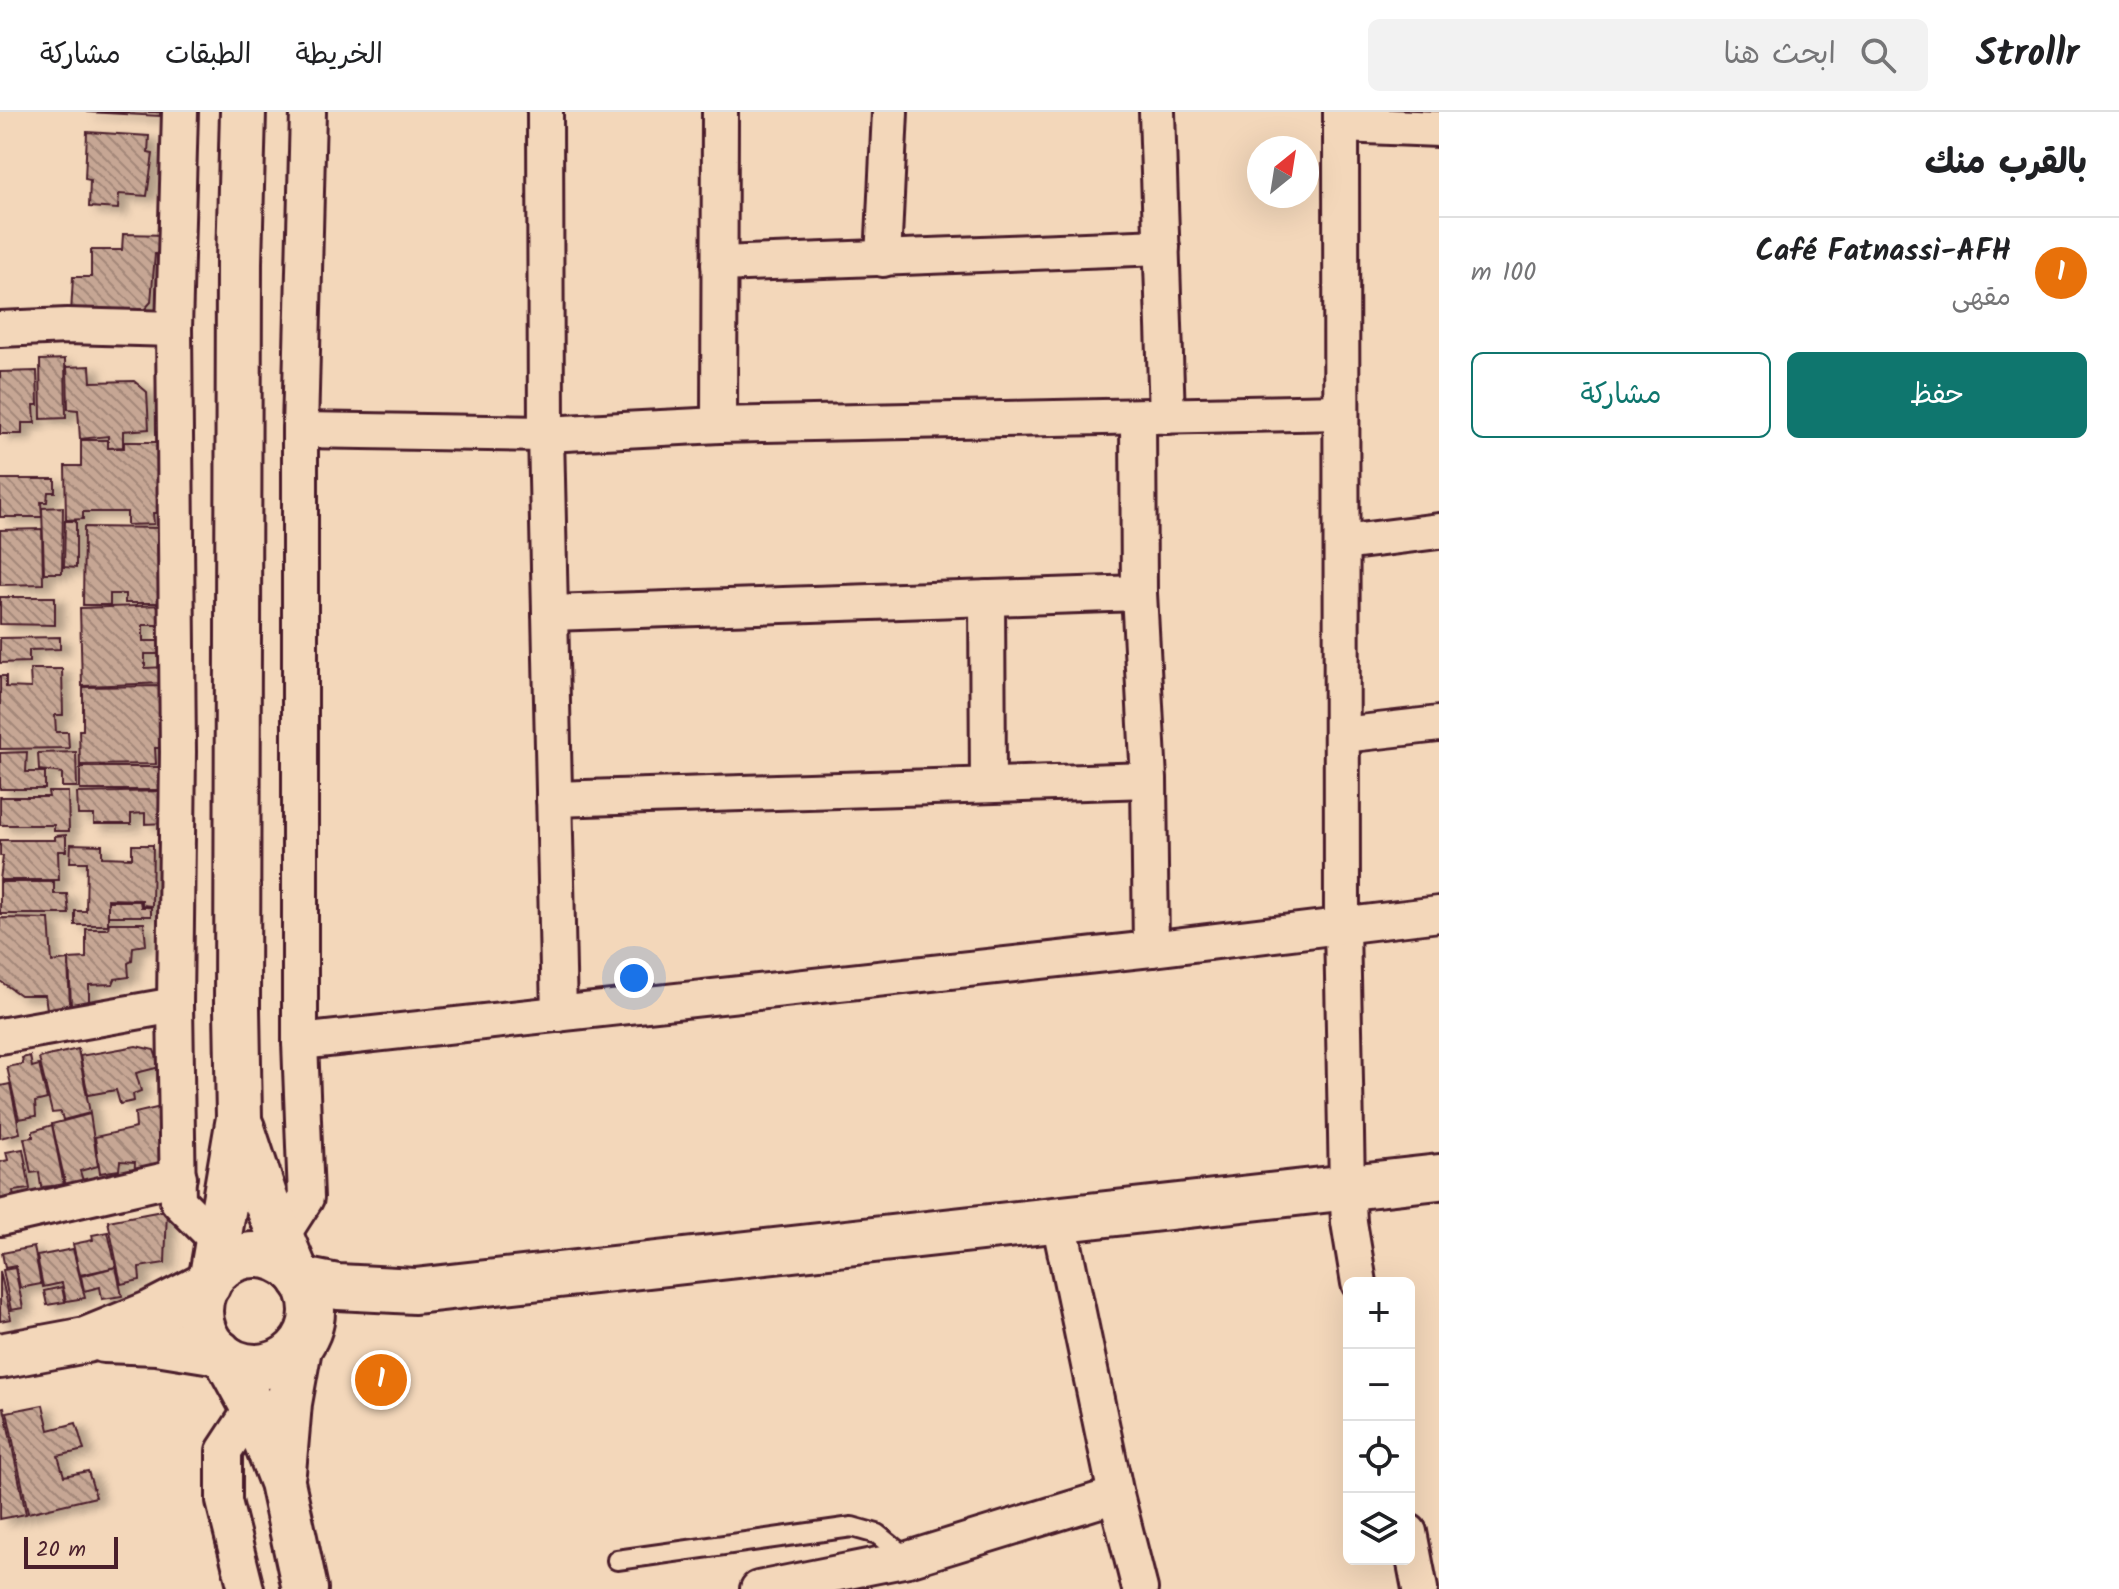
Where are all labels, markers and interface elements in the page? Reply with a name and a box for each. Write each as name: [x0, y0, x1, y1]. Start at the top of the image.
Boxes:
search box: [1368, 19, 1928, 91]
text: Strollr: [1976, 25, 2079, 85]
text: ابحث هنا: [1724, 31, 1836, 79]
text: مشاركة: [40, 33, 121, 78]
text: الطبقات: [165, 33, 251, 78]
text: الخريطة: [295, 33, 383, 78]
icon: search: [1856, 33, 1900, 77]
north arrow: [1247, 136, 1319, 208]
text: بالقرب منك: [1925, 137, 2087, 191]
text: Café Fatnassi-AFH: [1756, 228, 2011, 276]
text: 100 m: [1471, 252, 1536, 294]
text: 1: [2057, 252, 2065, 294]
text: مقهى: [1952, 277, 2011, 319]
button: مشاركة: [1471, 352, 1771, 438]
button: حفظ: [1787, 352, 2087, 438]
your location: [614, 958, 654, 998]
map controls: [1343, 1277, 1415, 1565]
button: +: [1343, 1277, 1415, 1349]
button: −: [1343, 1349, 1415, 1421]
pin: 1: [355, 1350, 407, 1410]
button: locate: [1343, 1421, 1415, 1493]
button: layers: [1343, 1493, 1415, 1565]
scale bar: [24, 1533, 118, 1569]
text: 20 m: [36, 1533, 86, 1568]

